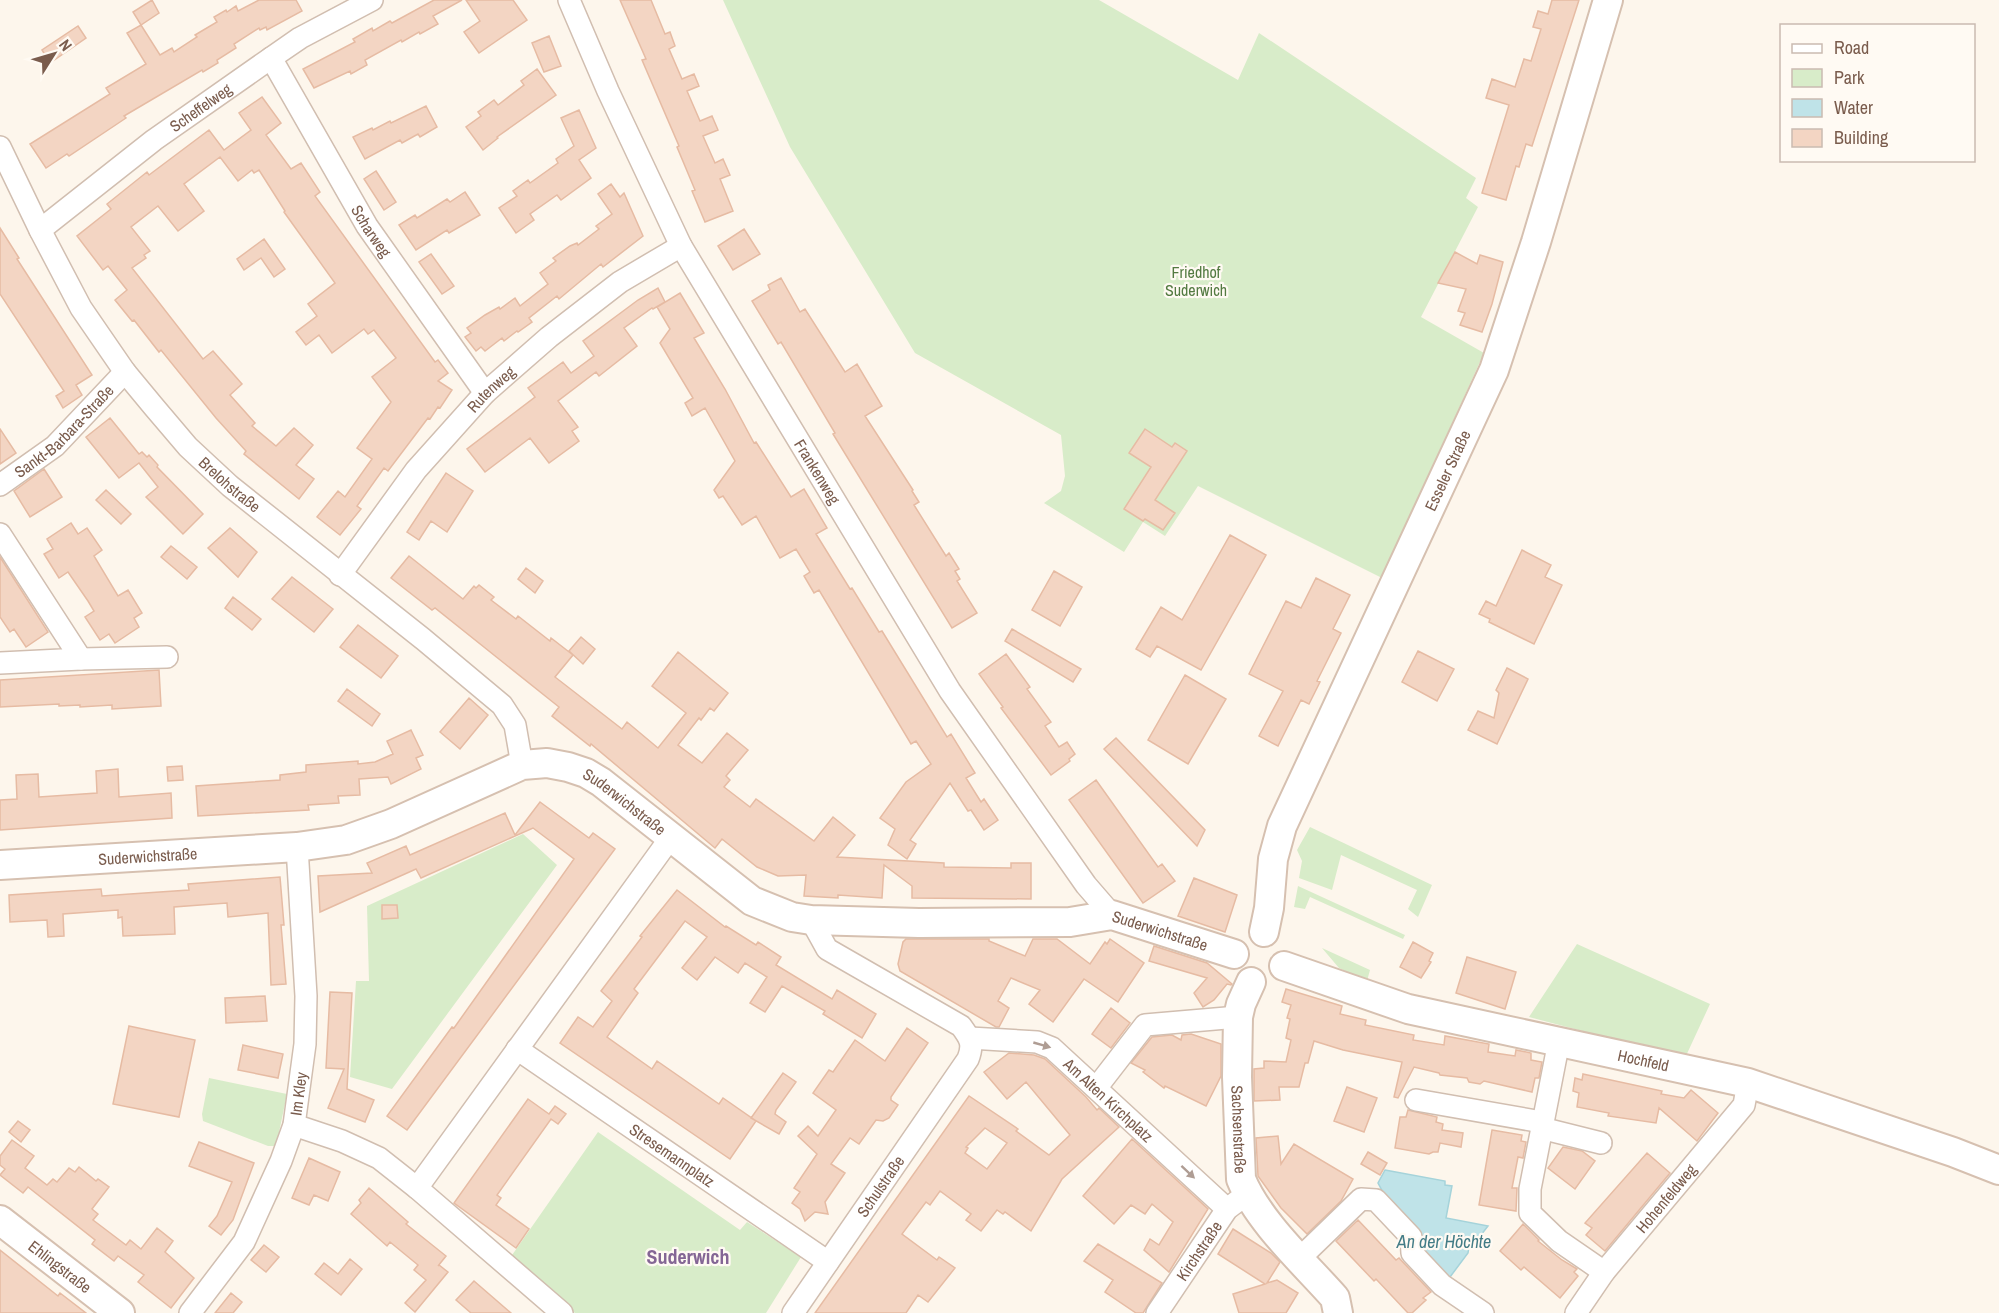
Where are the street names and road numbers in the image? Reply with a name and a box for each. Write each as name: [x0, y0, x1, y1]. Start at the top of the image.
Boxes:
street label: Scheffelweg: [165, 78, 237, 137]
street label: Scharweg: [346, 201, 397, 262]
street label: Rutenweg: [462, 360, 520, 417]
street label: Sankt-Barbara-Straße: [10, 380, 119, 483]
street label: Esseler Straße: [1419, 426, 1476, 514]
street label: Frankenweg: [789, 435, 846, 509]
street label: Brelohstraße: [194, 452, 265, 517]
street label: Suderwichstraße: [579, 763, 671, 840]
street label: Suderwichstraße: [98, 842, 198, 870]
street label: Suderwichstraße: [1109, 905, 1211, 956]
street label: Hochfeld: [1616, 1044, 1671, 1076]
street label: Am Alten Kirchplatz: [1058, 1052, 1158, 1147]
street label: Im Kley: [284, 1070, 312, 1117]
street label: Sachsenstraße: [1226, 1085, 1252, 1174]
street label: Stresemannplatz: [625, 1118, 719, 1192]
street label: Schulstraße: [851, 1151, 909, 1221]
street label: Hohenfeldweg: [1631, 1158, 1702, 1237]
street label: Kirchstraße: [1171, 1216, 1227, 1285]
street label: Ehlingstraße: [24, 1235, 96, 1298]

